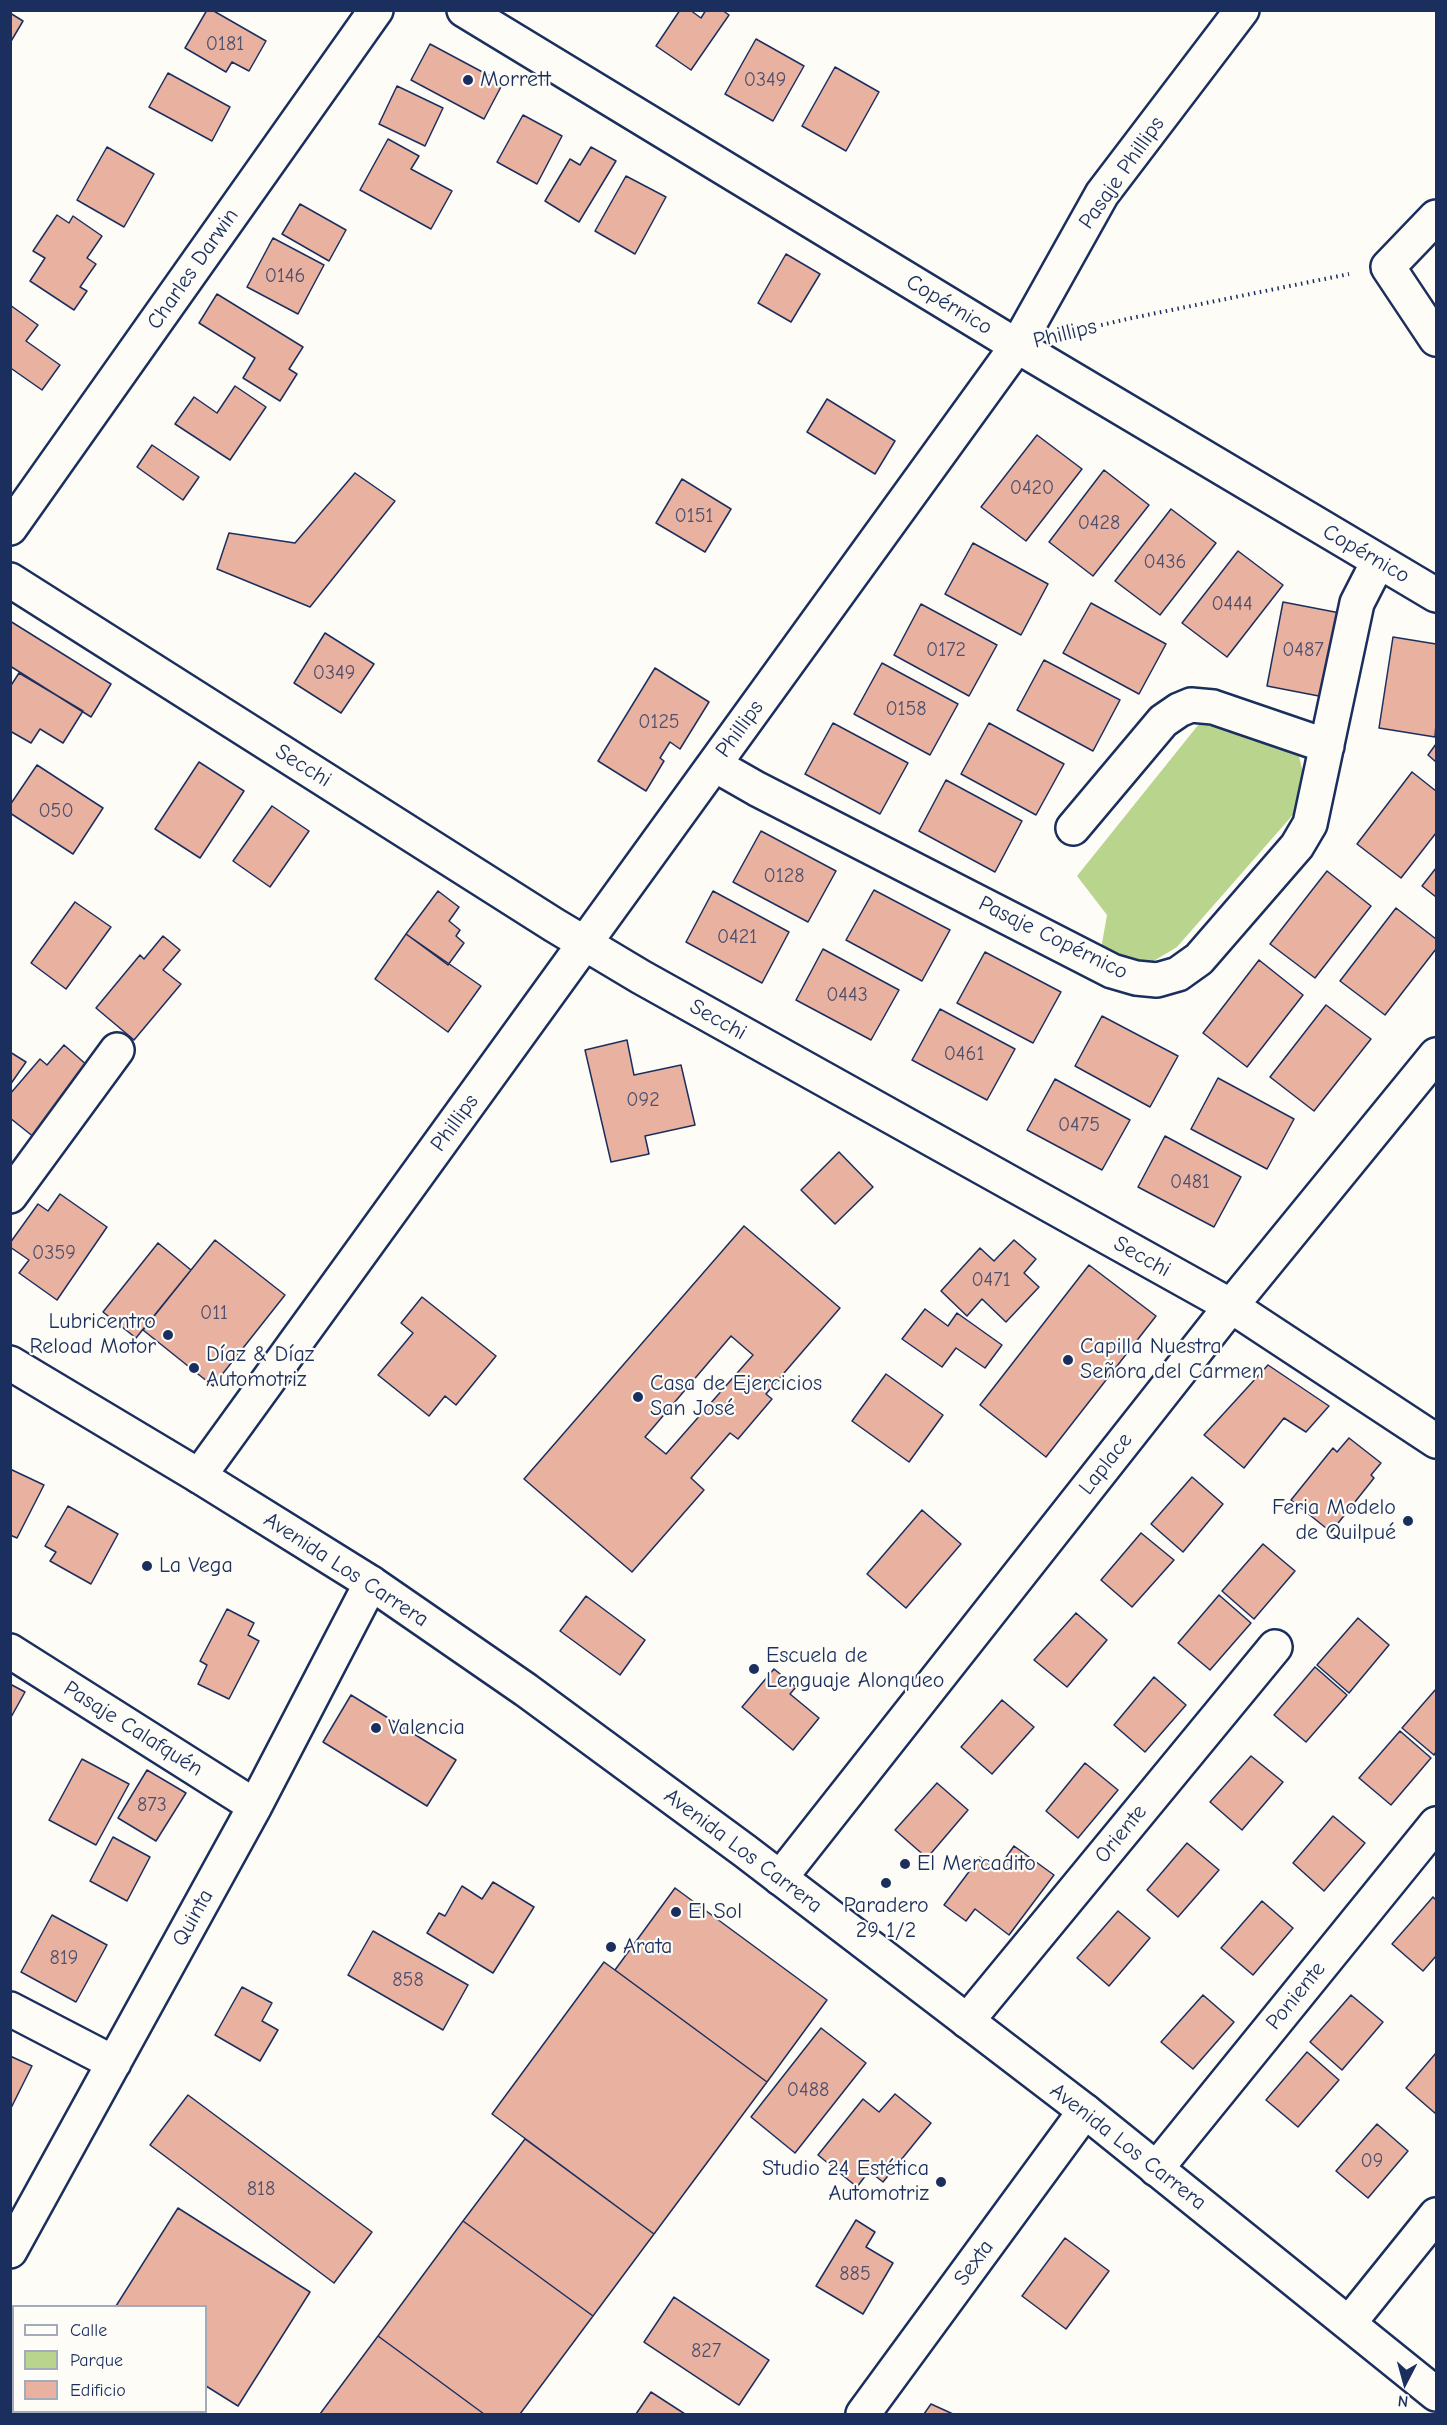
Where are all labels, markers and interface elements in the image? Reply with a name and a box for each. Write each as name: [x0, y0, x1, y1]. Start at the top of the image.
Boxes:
house number: 0181: [206, 32, 244, 56]
place label: Morrett: [480, 67, 551, 93]
house number: 0349: [744, 68, 786, 92]
marker: Morrett: [461, 73, 475, 87]
street label: Pasaje Phillips: [1074, 112, 1170, 234]
street label: Charles Darwin: [141, 203, 245, 335]
house number: 0146: [265, 264, 305, 288]
street label: Copérnico: [901, 269, 997, 341]
street label: Phillips: [1031, 313, 1099, 355]
house number: 0420: [1010, 476, 1054, 500]
house number: 0151: [675, 504, 713, 528]
house number: 0428: [1078, 511, 1120, 535]
street label: Copérnico: [1318, 519, 1414, 589]
house number: 0436: [1144, 550, 1186, 574]
house number: 0444: [1211, 592, 1253, 616]
house number: 0172: [926, 638, 966, 662]
house number: 0487: [1282, 638, 1324, 662]
house number: 0349: [313, 661, 355, 685]
street label: Phillips: [710, 695, 770, 763]
house number: 0158: [885, 697, 927, 721]
house number: 0125: [638, 710, 680, 734]
street label: Secchi: [270, 739, 336, 793]
house number: 050: [38, 799, 74, 823]
house number: 0128: [764, 864, 804, 888]
street label: Pasaje Copérnico: [974, 890, 1132, 986]
house number: 0421: [717, 925, 757, 949]
house number: 0443: [826, 983, 868, 1007]
street label: Secchi: [685, 994, 751, 1046]
house number: 0461: [944, 1042, 984, 1066]
house number: 092: [626, 1088, 660, 1112]
street label: Phillips: [425, 1089, 485, 1157]
house number: 0475: [1058, 1113, 1100, 1137]
house number: 0481: [1170, 1170, 1210, 1194]
street label: Secchi: [1109, 1231, 1175, 1283]
house number: 0359: [32, 1241, 76, 1265]
house number: 0471: [971, 1268, 1011, 1292]
house number: 011: [200, 1301, 228, 1325]
place label: Lubricentro Reload Motor: [29, 1309, 156, 1360]
marker: Lubricentro Reload Motor: [161, 1328, 175, 1342]
place label: Capilla Nuestra Señora del Carmen: [1080, 1334, 1264, 1386]
place label: Díaz & Díaz Automotriz: [206, 1342, 314, 1394]
marker: Capilla Nuestra Señora del Carmen: [1061, 1353, 1075, 1367]
marker: Díaz & Díaz Automotriz: [187, 1361, 201, 1375]
place label: Casa de Ejercicios San José: [650, 1371, 822, 1422]
marker: Casa de Ejercicios San José: [631, 1390, 645, 1404]
street label: Laplace: [1074, 1428, 1138, 1500]
place label: Feria Modelo de Quilpué: [1272, 1495, 1396, 1546]
street label: Avenida Los Carrera: [259, 1507, 433, 1633]
marker: Feria Modelo de Quilpué: [1401, 1514, 1415, 1528]
place label: La Vega: [159, 1553, 233, 1579]
marker: La Vega: [140, 1559, 154, 1573]
place label: Escuela de Lenguaje Alonqueo: [766, 1643, 944, 1694]
marker: Escuela de Lenguaje Alonqueo: [747, 1662, 761, 1676]
street label: Pasaje Calafquén: [58, 1676, 208, 1782]
place label: Valencia: [388, 1715, 465, 1741]
marker: Valencia: [369, 1721, 383, 1735]
street label: Avenida Los Carrera: [659, 1783, 827, 1919]
house number: 873: [137, 1793, 167, 1817]
street label: Oriente: [1089, 1799, 1153, 1869]
place label: El Mercadito: [917, 1851, 1036, 1877]
marker: El Mercadito: [898, 1857, 912, 1871]
marker: Paradero 29 1/2: [879, 1876, 893, 1890]
street label: Quinta: [167, 1885, 219, 1951]
place label: Paradero 29 1/2: [843, 1893, 929, 1945]
place label: El Sol: [688, 1899, 742, 1925]
marker: El Sol: [669, 1905, 683, 1919]
place label: Arata: [623, 1934, 672, 1960]
marker: Arata: [604, 1940, 618, 1954]
house number: 819: [50, 1946, 78, 1970]
street label: Poniente: [1261, 1957, 1331, 2035]
house number: 858: [392, 1968, 424, 1992]
house number: 0488: [787, 2078, 829, 2102]
street label: Avenida Los Carrera: [1045, 2078, 1211, 2216]
house number: 09: [1361, 2149, 1383, 2173]
place label: Studio 24 Estética Automotriz: [762, 2156, 929, 2208]
marker: Studio 24 Estética Automotriz: [934, 2175, 948, 2189]
house number: 818: [247, 2177, 275, 2201]
street label: Sexta: [948, 2235, 1000, 2291]
house number: 885: [839, 2262, 871, 2286]
legend: [12, 2305, 207, 2413]
text: Calle: [70, 2320, 107, 2341]
house number: 827: [691, 2339, 721, 2363]
text: Parque: [70, 2350, 123, 2371]
north arrow: [1375, 2353, 1435, 2413]
text: Edificio: [70, 2380, 126, 2401]
text: N: [1397, 2391, 1409, 2410]

